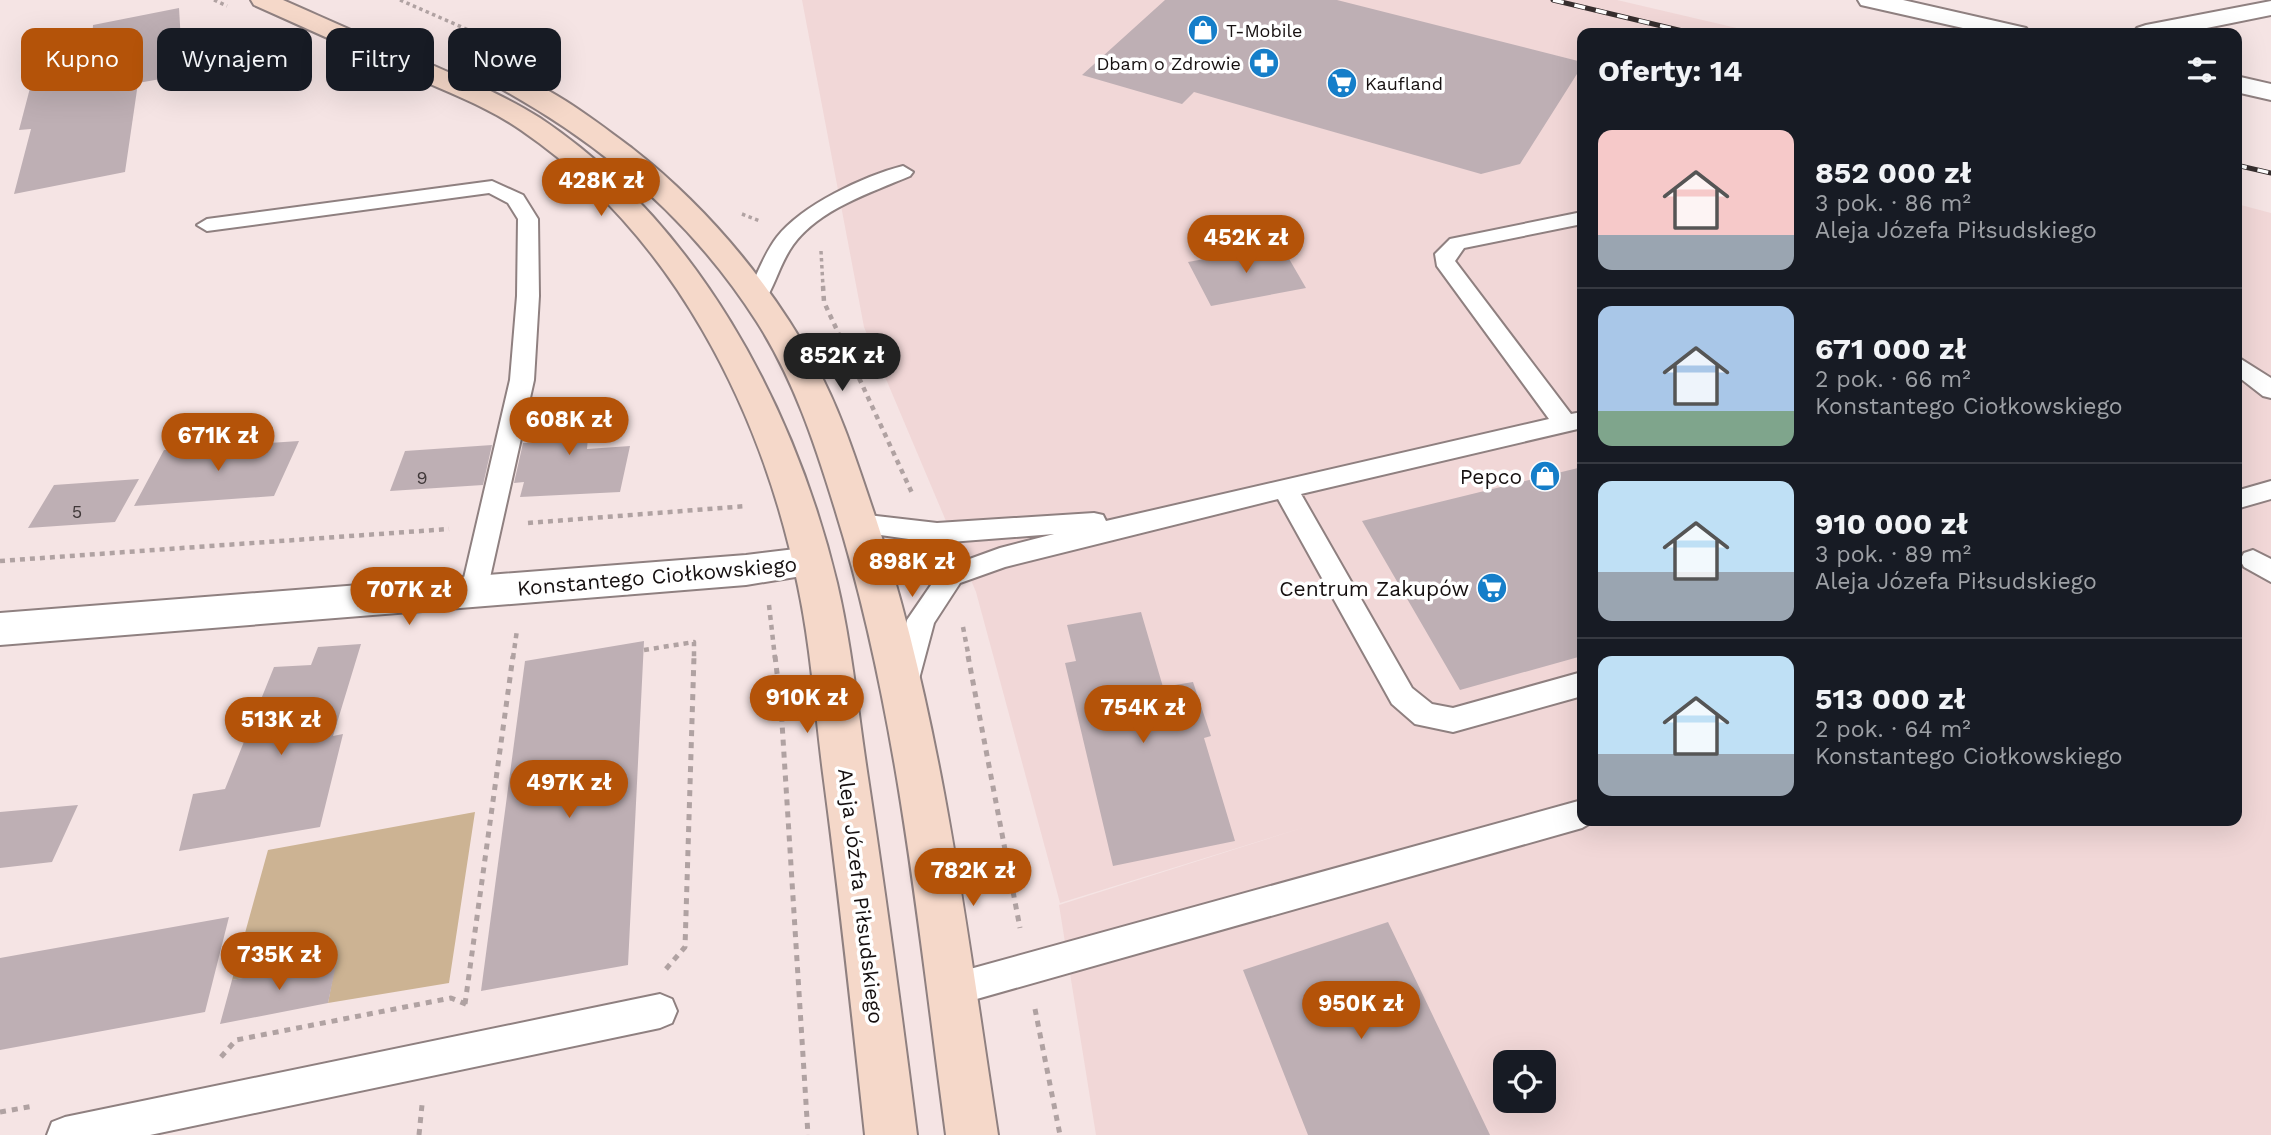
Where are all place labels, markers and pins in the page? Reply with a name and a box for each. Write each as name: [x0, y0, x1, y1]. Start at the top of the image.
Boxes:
shop icon: T-Mobile: [1186, 13, 1220, 47]
place label: T-Mobile: [1226, 20, 1302, 41]
pharmacy icon: Dbam o Zdrowie: [1247, 46, 1281, 80]
place label: Dbam o Zdrowie: [1096, 53, 1241, 74]
supermarket icon: Kaufland: [1325, 66, 1359, 100]
place label: Kaufland: [1365, 73, 1443, 94]
pin: 428K zł: [536, 158, 666, 218]
pin: 452K zł: [1181, 216, 1311, 275]
pin: 852K zł: [777, 334, 907, 393]
pin: 608K zł: [504, 398, 634, 457]
pin: 671K zł: [153, 414, 283, 473]
shop icon: Pepco: [1528, 459, 1562, 493]
place label: Pepco: [1460, 464, 1522, 489]
pin: 898K zł: [847, 540, 977, 599]
pin: 707K zł: [344, 568, 474, 627]
supermarket icon: Centrum Zakupów: [1475, 571, 1509, 605]
place label: Centrum Zakupów: [1279, 576, 1469, 601]
pin: 910K zł: [742, 676, 872, 735]
pin: 754K zł: [1078, 686, 1208, 745]
pin: 513K zł: [216, 698, 346, 757]
pin: 497K zł: [504, 760, 634, 820]
pin: 782K zł: [908, 848, 1038, 908]
pin: 735K zł: [214, 932, 344, 992]
pin: 950K zł: [1296, 982, 1426, 1041]

